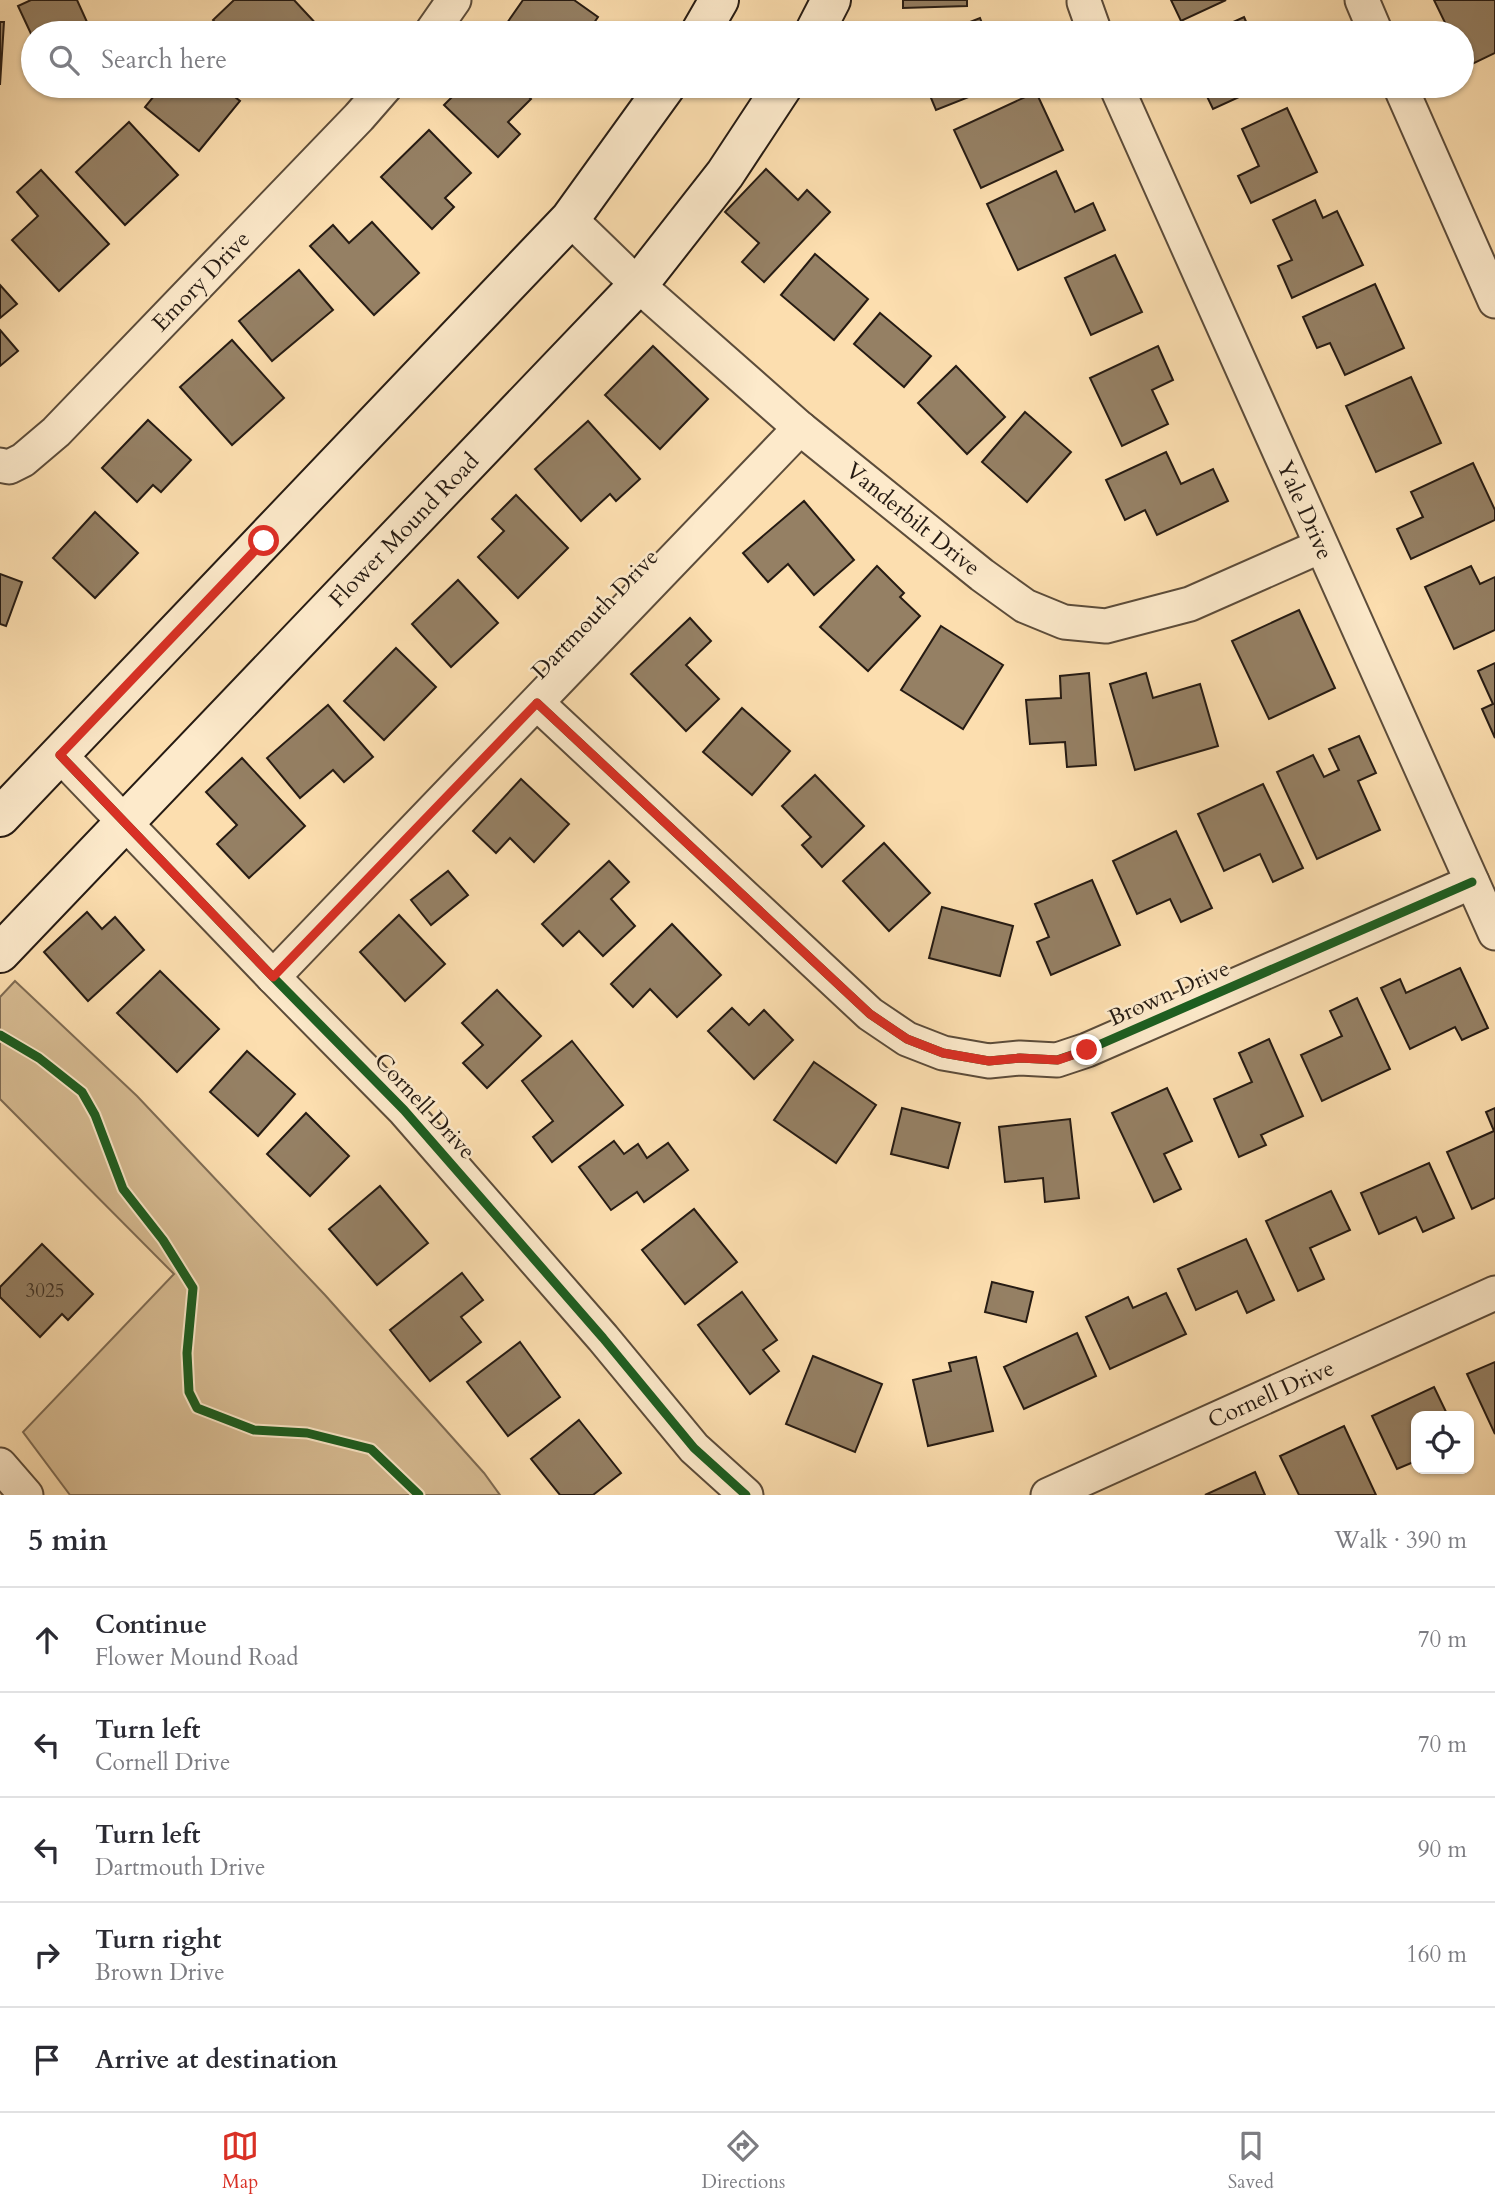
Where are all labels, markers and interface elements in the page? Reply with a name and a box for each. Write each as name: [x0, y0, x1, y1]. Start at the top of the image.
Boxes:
search box: [21, 21, 1474, 98]
icon: search: [45, 41, 83, 79]
text: Search here: [101, 42, 227, 77]
street label: Emory Drive: [145, 224, 257, 338]
street label: Flower Mound Road: [322, 445, 486, 614]
street label: Vanderbilt Drive: [839, 455, 987, 583]
street label: Yale Drive: [1269, 456, 1341, 564]
route start: [248, 525, 279, 556]
street label: Dartmouth Drive: [525, 542, 665, 686]
street label: Brown Drive: [1103, 952, 1235, 1034]
route end: [1071, 1034, 1102, 1065]
street label: Cornell Drive: [367, 1046, 483, 1166]
house number: 3025: [26, 1278, 64, 1304]
street label: Cornell Drive: [1203, 1352, 1339, 1436]
map controls: [1411, 1411, 1474, 1474]
button: locate: [1411, 1411, 1474, 1474]
text: 5 min: [28, 1520, 108, 1561]
text: Walk · 390 m: [1334, 1525, 1467, 1556]
text: Continue: [95, 1607, 207, 1642]
icon: ahead: [28, 1621, 66, 1659]
text: 70 m: [1418, 1624, 1467, 1655]
text: Flower Mound Road: [95, 1642, 299, 1673]
text: Turn left: [95, 1712, 200, 1747]
icon: left: [28, 1726, 66, 1764]
text: 70 m: [1418, 1729, 1467, 1760]
text: Cornell Drive: [95, 1747, 230, 1778]
text: Turn left: [95, 1817, 200, 1852]
icon: left: [28, 1831, 66, 1869]
text: 90 m: [1418, 1834, 1467, 1865]
text: Dartmouth Drive: [95, 1852, 265, 1883]
text: Turn right: [95, 1922, 222, 1957]
icon: right: [28, 1936, 66, 1974]
text: 160 m: [1406, 1939, 1467, 1970]
text: Brown Drive: [95, 1957, 225, 1988]
icon: arrive: [28, 2041, 66, 2079]
text: Arrive at destination: [95, 2042, 338, 2077]
tab: Map: [221, 2127, 259, 2195]
tab: Directions: [702, 2127, 785, 2195]
tab: Saved: [1228, 2127, 1274, 2195]

